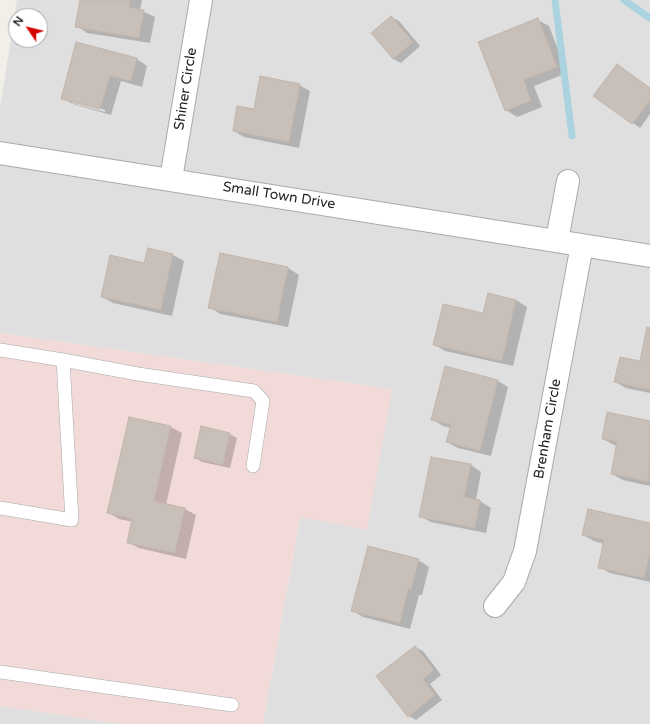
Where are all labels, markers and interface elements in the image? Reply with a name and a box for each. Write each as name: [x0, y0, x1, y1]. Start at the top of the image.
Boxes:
north arrow: [8, 8, 48, 48]
text: N: [11, 14, 26, 29]
street label: Shiner Circle: [171, 47, 201, 131]
street label: Small Town Drive: [222, 179, 336, 213]
street label: Brenham Circle: [531, 378, 565, 480]

